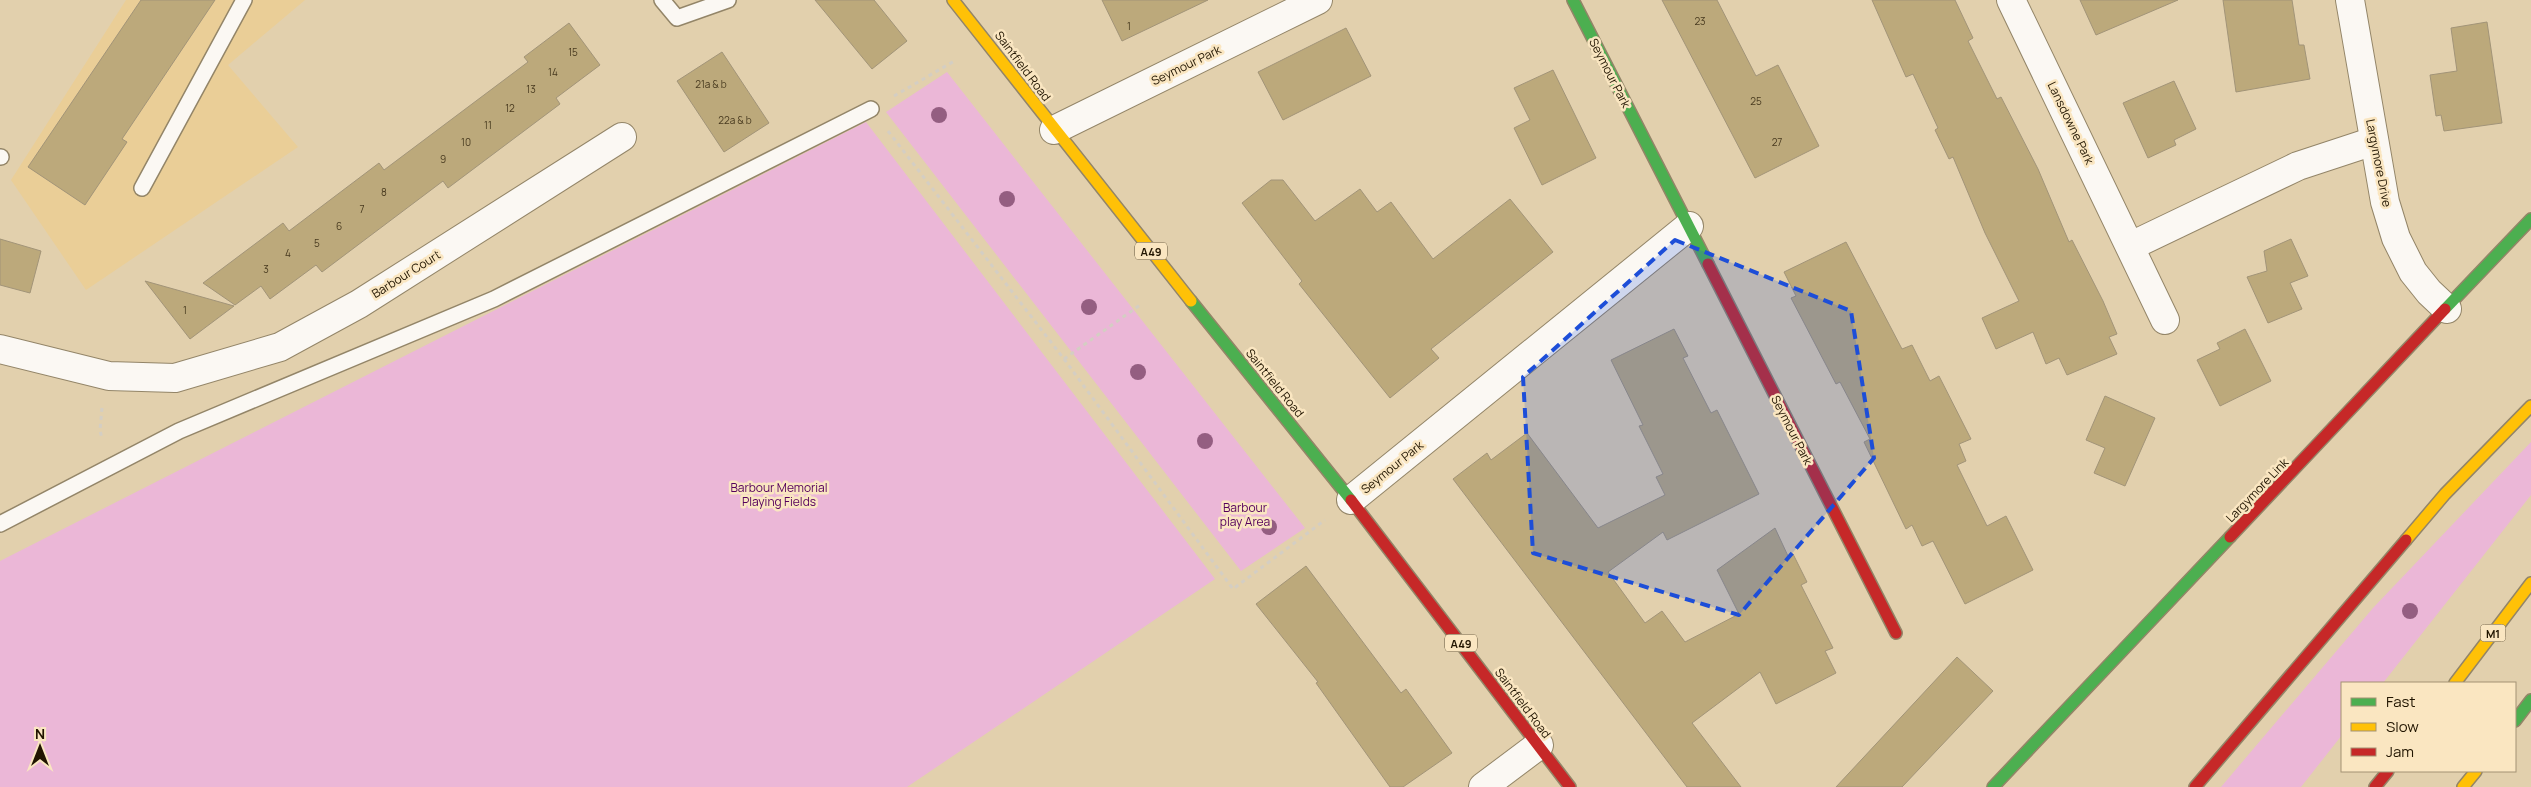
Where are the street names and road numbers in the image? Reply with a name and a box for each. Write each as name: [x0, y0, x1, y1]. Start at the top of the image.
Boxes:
street label: Saintfield Road: [991, 27, 1055, 105]
street label: Seymour Park: [1585, 35, 1635, 111]
street label: Seymour Park: [1148, 40, 1225, 89]
street label: Lansdowne Park: [2044, 79, 2099, 168]
street label: Largymore Drive: [2362, 118, 2396, 208]
road number: A49: [1135, 242, 1167, 260]
street label: Barbour Court: [368, 246, 444, 302]
street label: Saintfield Road: [1242, 345, 1308, 421]
street label: Seymour Park: [1767, 392, 1817, 468]
street label: Seymour Park: [1357, 436, 1428, 497]
street label: Largymore Link: [2222, 453, 2293, 526]
road number: M1: [2480, 624, 2506, 641]
road number: A49: [1445, 634, 1477, 651]
street label: Saintfield Road: [1491, 664, 1555, 742]

